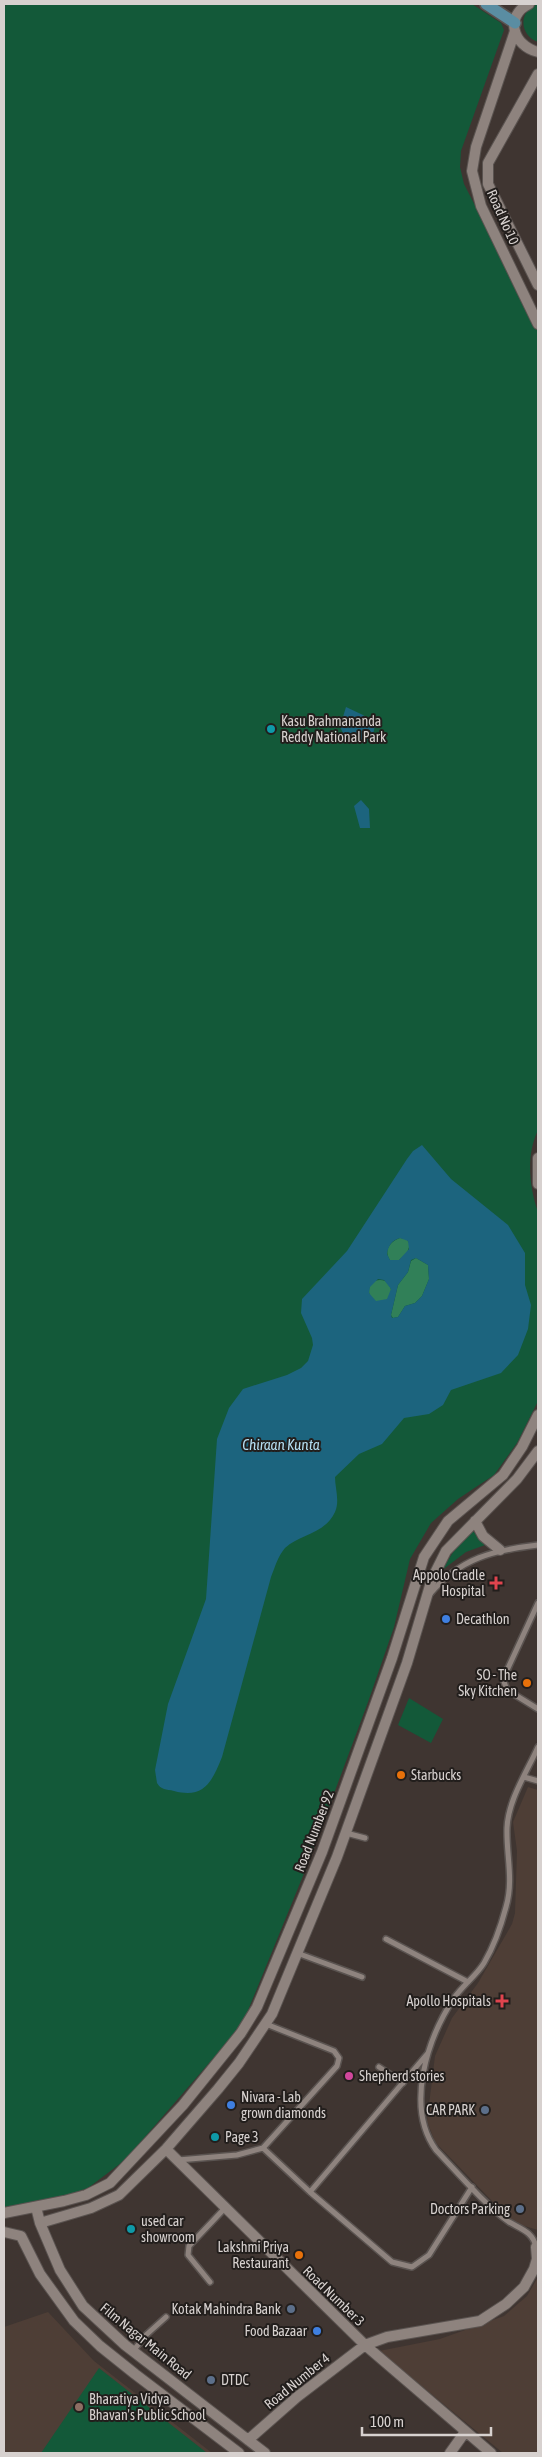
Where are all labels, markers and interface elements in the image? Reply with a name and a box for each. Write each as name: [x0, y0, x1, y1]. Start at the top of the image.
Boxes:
street label: Road No 10: [484, 187, 522, 247]
place label: Kasu Brahmananda Reddy National Park: [281, 713, 386, 745]
marker: Kasu Brahmananda Reddy National Park: [265, 723, 277, 735]
water label: Chiraan Kunta: [242, 1436, 320, 1453]
place label: Appolo Cradle Hospital: [413, 1567, 485, 1599]
marker: Appolo Cradle Hospital: [489, 1576, 503, 1590]
place label: Decathlon: [456, 1611, 510, 1627]
marker: Decathlon: [440, 1613, 452, 1625]
place label: SO - The Sky Kitchen: [458, 1667, 517, 1699]
marker: SO - The Sky Kitchen: [521, 1677, 533, 1689]
place label: Starbucks: [411, 1767, 461, 1783]
marker: Starbucks: [395, 1769, 407, 1781]
street label: Road Number 92: [291, 1788, 337, 1874]
place label: Apollo Hospitals: [406, 1993, 491, 2009]
marker: Apollo Hospitals: [495, 1994, 509, 2008]
place label: Shepherd stories: [359, 2068, 445, 2084]
marker: Shepherd stories: [343, 2070, 355, 2082]
place label: Nivara - Lab grown diamonds: [241, 2089, 326, 2121]
marker: Nivara - Lab grown diamonds: [225, 2099, 237, 2111]
place label: CAR PARK: [426, 2102, 475, 2118]
marker: CAR PARK: [479, 2104, 491, 2116]
place label: Page 3: [225, 2129, 259, 2145]
marker: Page 3: [209, 2131, 221, 2143]
place label: Doctors Parking: [430, 2201, 510, 2217]
marker: Doctors Parking: [514, 2203, 526, 2215]
place label: used car showroom: [141, 2213, 195, 2245]
marker: used car showroom: [125, 2223, 137, 2235]
place label: Lakshmi Priya Restaurant: [218, 2239, 289, 2271]
marker: Lakshmi Priya Restaurant: [293, 2249, 305, 2261]
street label: Road Number 3: [300, 2263, 368, 2329]
street label: Film Nagar Main Road: [97, 2299, 195, 2383]
place label: Kotak Mahindra Bank: [172, 2301, 281, 2317]
marker: Kotak Mahindra Bank: [285, 2303, 297, 2315]
place label: Food Bazaar: [245, 2323, 308, 2339]
marker: Food Bazaar: [311, 2325, 323, 2337]
street label: Road Number 4: [261, 2350, 333, 2412]
place label: DTDC: [221, 2372, 250, 2388]
marker: DTDC: [205, 2374, 217, 2386]
place label: Bharatiya Vidya Bhavan's Public School: [89, 2391, 206, 2423]
marker: Bharatiya Vidya Bhavan's Public School: [73, 2401, 85, 2413]
scale bar: [362, 2404, 491, 2436]
text: 100 m: [370, 2413, 404, 2430]

